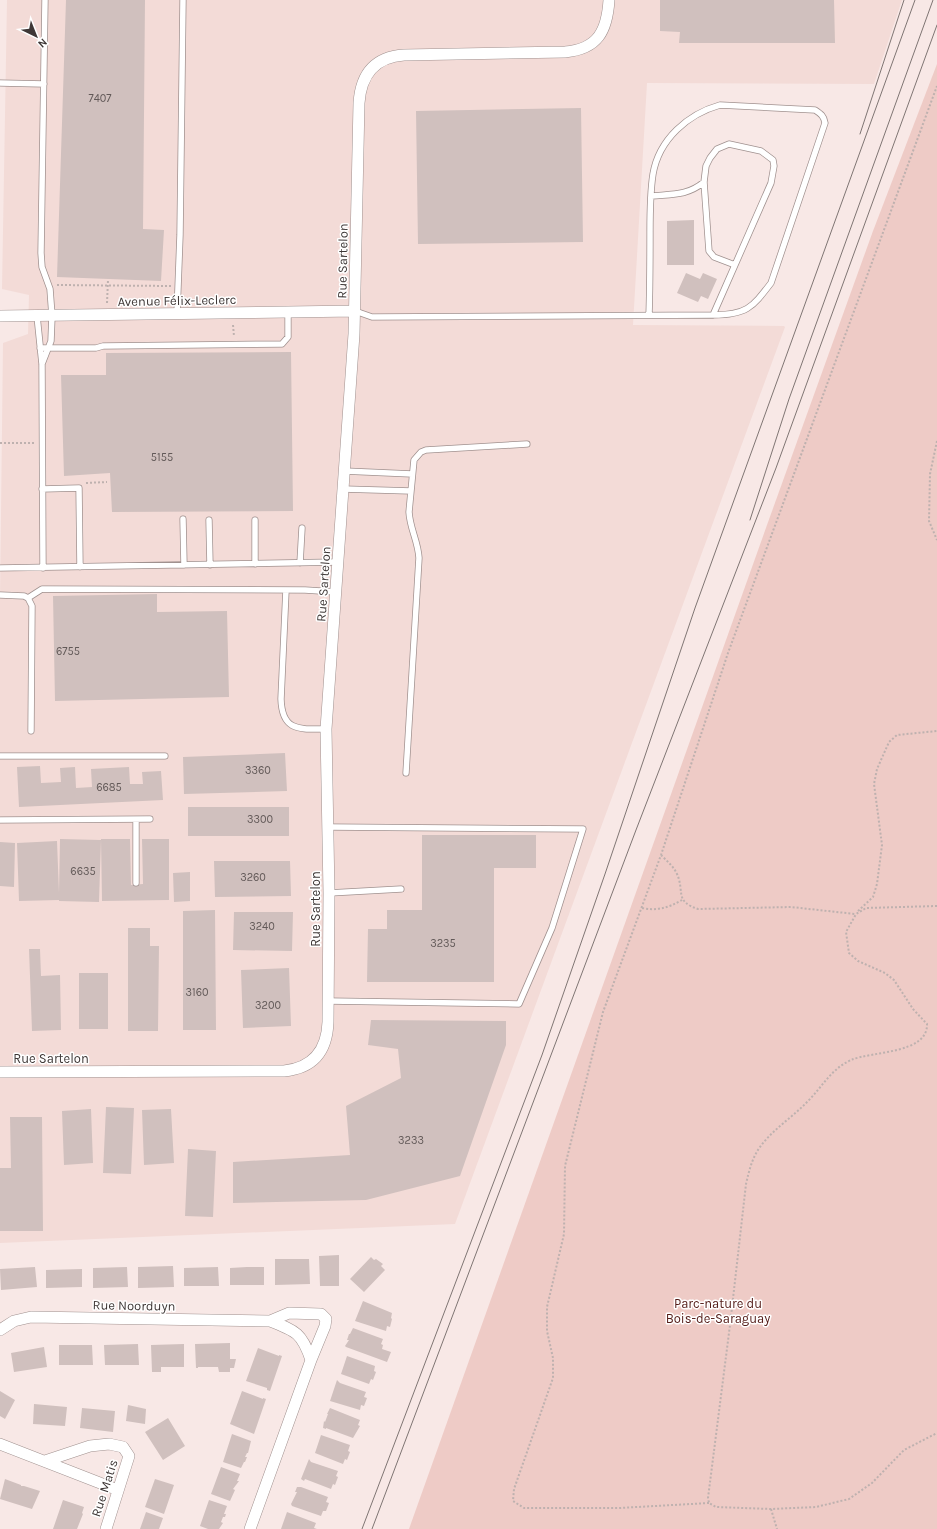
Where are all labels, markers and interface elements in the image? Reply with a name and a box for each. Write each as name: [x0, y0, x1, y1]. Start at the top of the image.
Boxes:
north arrow: [16, 16, 56, 56]
text: N: [35, 36, 50, 50]
house number: 7407: [88, 92, 112, 105]
street label: Rue Sartelon: [334, 223, 351, 299]
street label: Avenue Félix-Leclerc: [117, 292, 237, 309]
house number: 5155: [151, 451, 173, 464]
street label: Rue Sartelon: [313, 546, 334, 622]
house number: 6755: [56, 645, 80, 658]
house number: 3360: [245, 764, 271, 777]
house number: 6685: [96, 781, 122, 794]
house number: 3300: [247, 813, 273, 826]
house number: 6635: [70, 865, 96, 878]
house number: 3260: [240, 871, 266, 884]
street label: Rue Sartelon: [308, 871, 323, 947]
house number: 3240: [249, 920, 275, 933]
house number: 3235: [430, 937, 456, 950]
house number: 3160: [186, 986, 208, 999]
house number: 3200: [255, 999, 281, 1012]
street label: Rue Sartelon: [13, 1051, 89, 1066]
house number: 3233: [398, 1134, 424, 1147]
park label: Parc-nature du Bois-de-Saraguay: [666, 1296, 770, 1326]
street label: Rue Noorduyn: [92, 1297, 176, 1314]
street label: Rue Matis: [88, 1457, 121, 1519]

